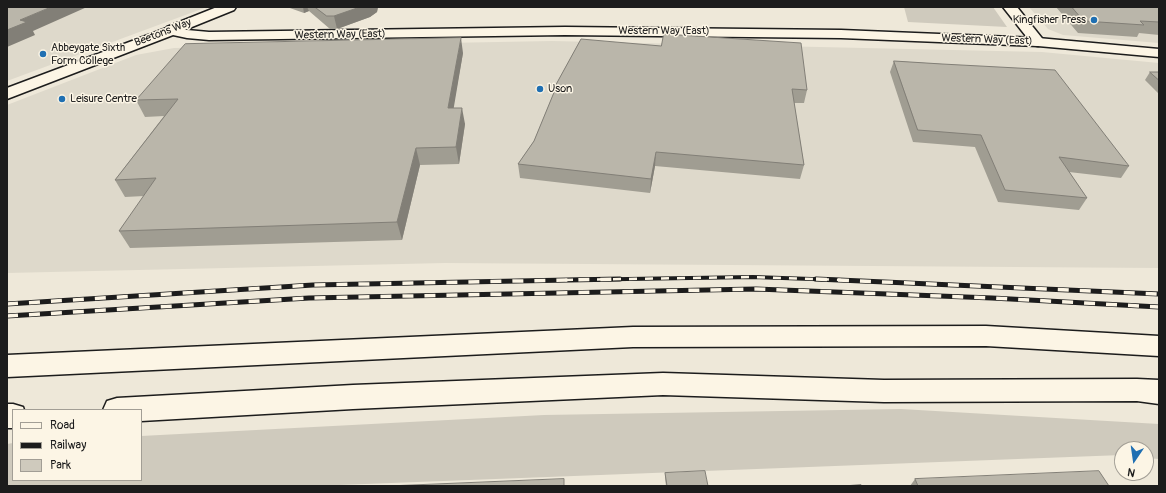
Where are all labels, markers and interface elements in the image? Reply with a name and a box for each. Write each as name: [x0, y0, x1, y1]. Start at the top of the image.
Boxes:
place label: Kingfisher Press: [1013, 13, 1086, 27]
marker: Kingfisher Press: [1089, 15, 1099, 25]
street label: Beetons Way: [133, 16, 193, 50]
street label: Western Way (East): [618, 24, 710, 38]
street label: Western Way (East): [294, 28, 386, 42]
street label: Western Way (East): [941, 32, 1033, 48]
place label: Abbeygate Sixth Form College: [51, 41, 125, 67]
marker: Abbeygate Sixth Form College: [38, 49, 48, 59]
place label: Uson: [548, 82, 572, 96]
marker: Uson: [535, 84, 545, 94]
place label: Leisure Centre: [70, 92, 137, 106]
marker: Leisure Centre: [57, 94, 67, 104]
legend: [12, 409, 142, 481]
text: Road: [50, 418, 75, 433]
text: Railway: [50, 438, 86, 453]
north arrow: [1114, 441, 1154, 481]
text: Park: [50, 458, 71, 473]
text: N: [1126, 465, 1136, 479]

